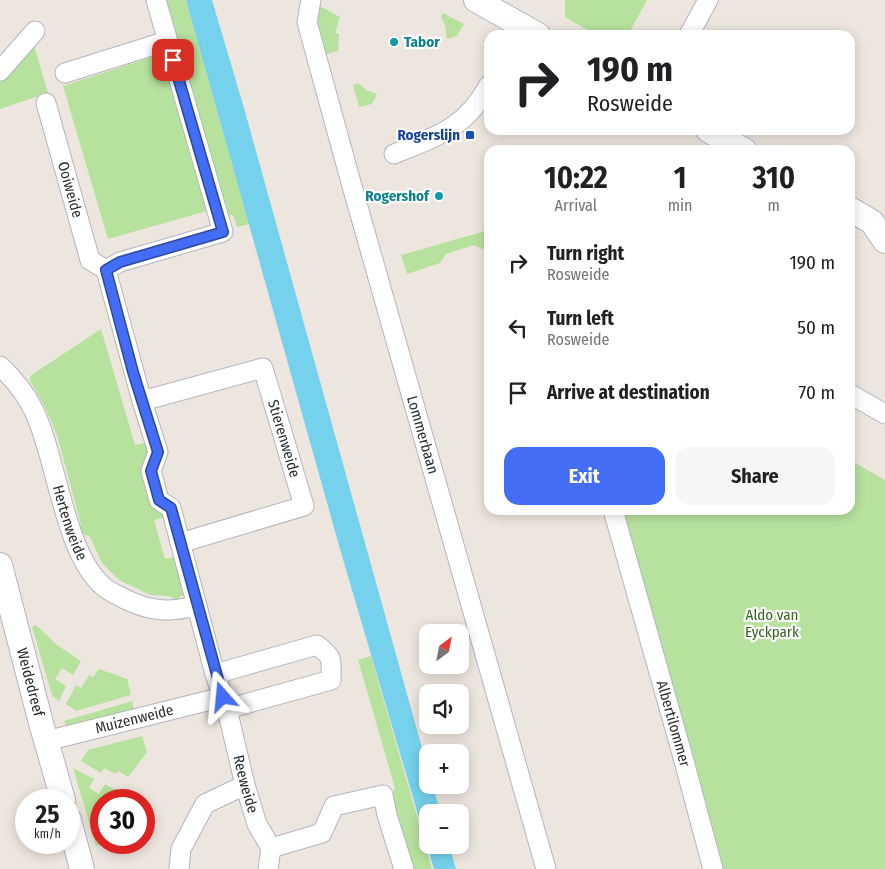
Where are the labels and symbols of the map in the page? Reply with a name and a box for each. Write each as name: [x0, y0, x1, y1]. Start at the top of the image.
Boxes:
place label: Tabor: [404, 33, 440, 51]
marker: Tabor: [388, 36, 400, 48]
pin: [152, 39, 194, 81]
place label: Rogerslijn: [397, 126, 460, 144]
marker: Rogerslijn: [464, 129, 476, 141]
street label: Ooiweide: [54, 160, 87, 220]
place label: Rogershof: [365, 187, 430, 205]
marker: Rogershof: [433, 190, 445, 202]
street label: Lommerbaan: [403, 394, 442, 476]
street label: Stierenweide: [264, 398, 304, 480]
street label: Hertenweide: [49, 483, 91, 563]
park label: Aldo van Eyckpark: [745, 606, 799, 641]
north arrow: [419, 624, 469, 674]
street label: Weidedreef: [13, 646, 48, 720]
position arrow: [196, 670, 248, 722]
street label: Albertilommer: [653, 678, 694, 769]
street label: Muizenweide: [93, 701, 175, 737]
street label: Reeweide: [229, 753, 262, 815]
speed limit sign: 30: [90, 789, 155, 854]

